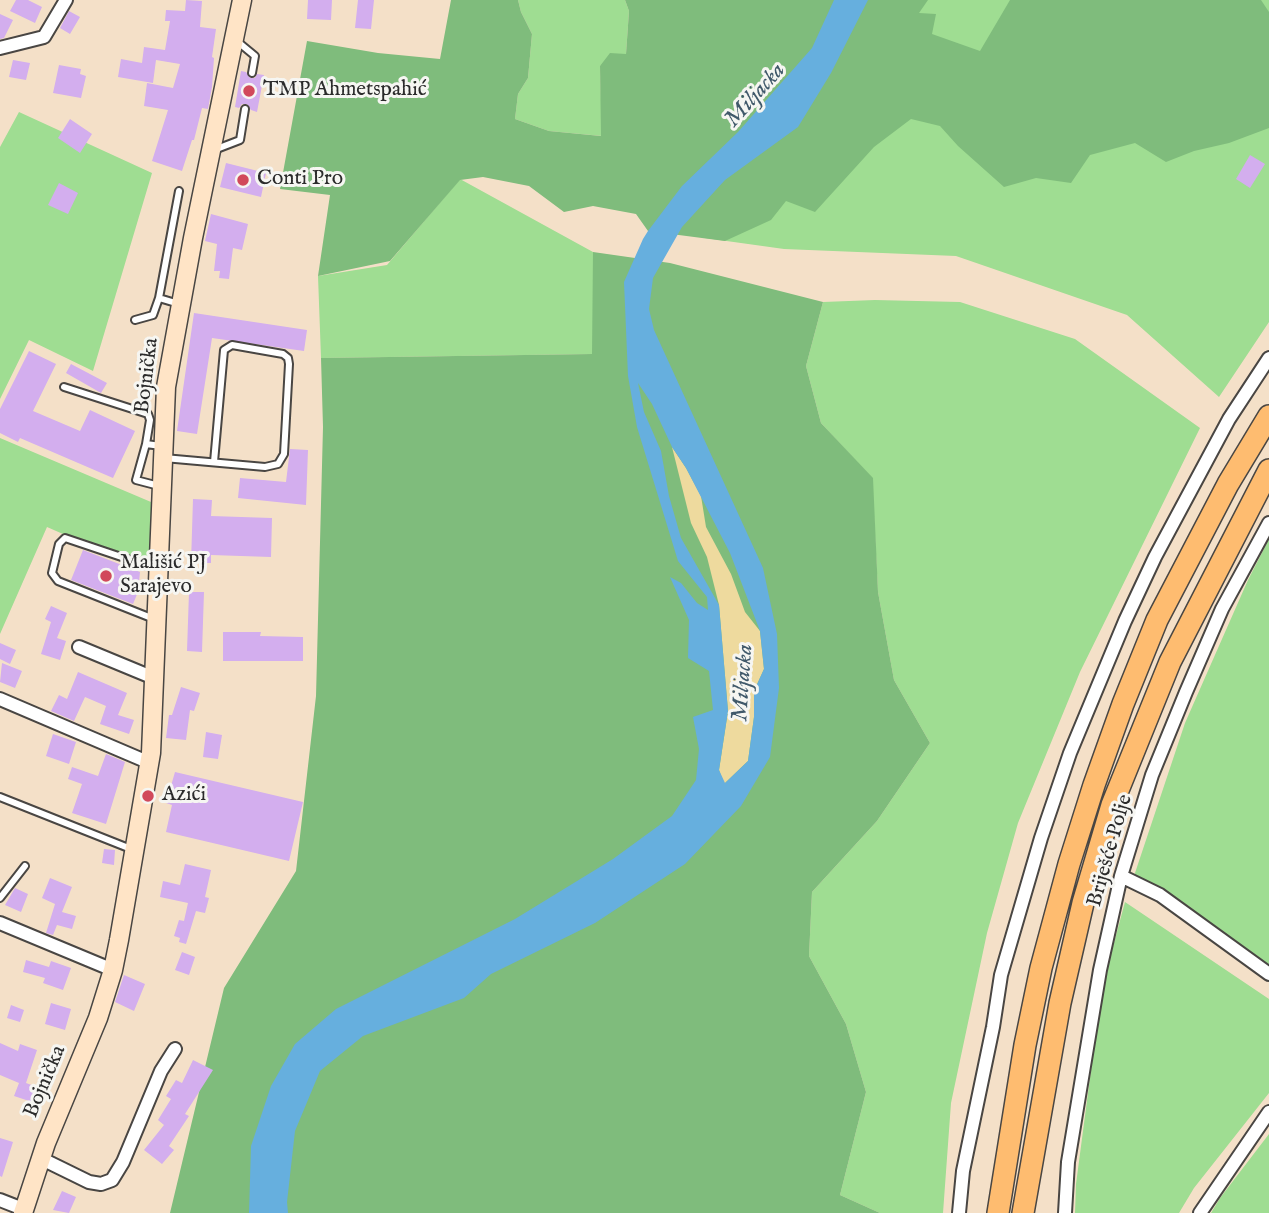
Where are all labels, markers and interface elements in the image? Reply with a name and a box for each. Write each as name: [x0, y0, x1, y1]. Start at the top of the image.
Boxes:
water label: Miljacka: [720, 58, 792, 134]
place label: TMP Ahmetspahić: [263, 78, 427, 104]
marker: TMP Ahmetspahić: [241, 83, 257, 99]
place label: Conti Pro: [257, 167, 343, 193]
marker: Conti Pro: [235, 172, 251, 188]
street label: Bojnička: [131, 337, 165, 415]
place label: Mališić PJ Sarajevo: [120, 551, 207, 601]
marker: Mališić PJ Sarajevo: [98, 568, 114, 584]
water label: Miljacka: [728, 643, 760, 723]
place label: Azići: [162, 783, 206, 809]
marker: Azići: [140, 788, 156, 804]
street label: Briješće Polje: [1083, 792, 1139, 910]
street label: Bojnička: [20, 1042, 72, 1122]

